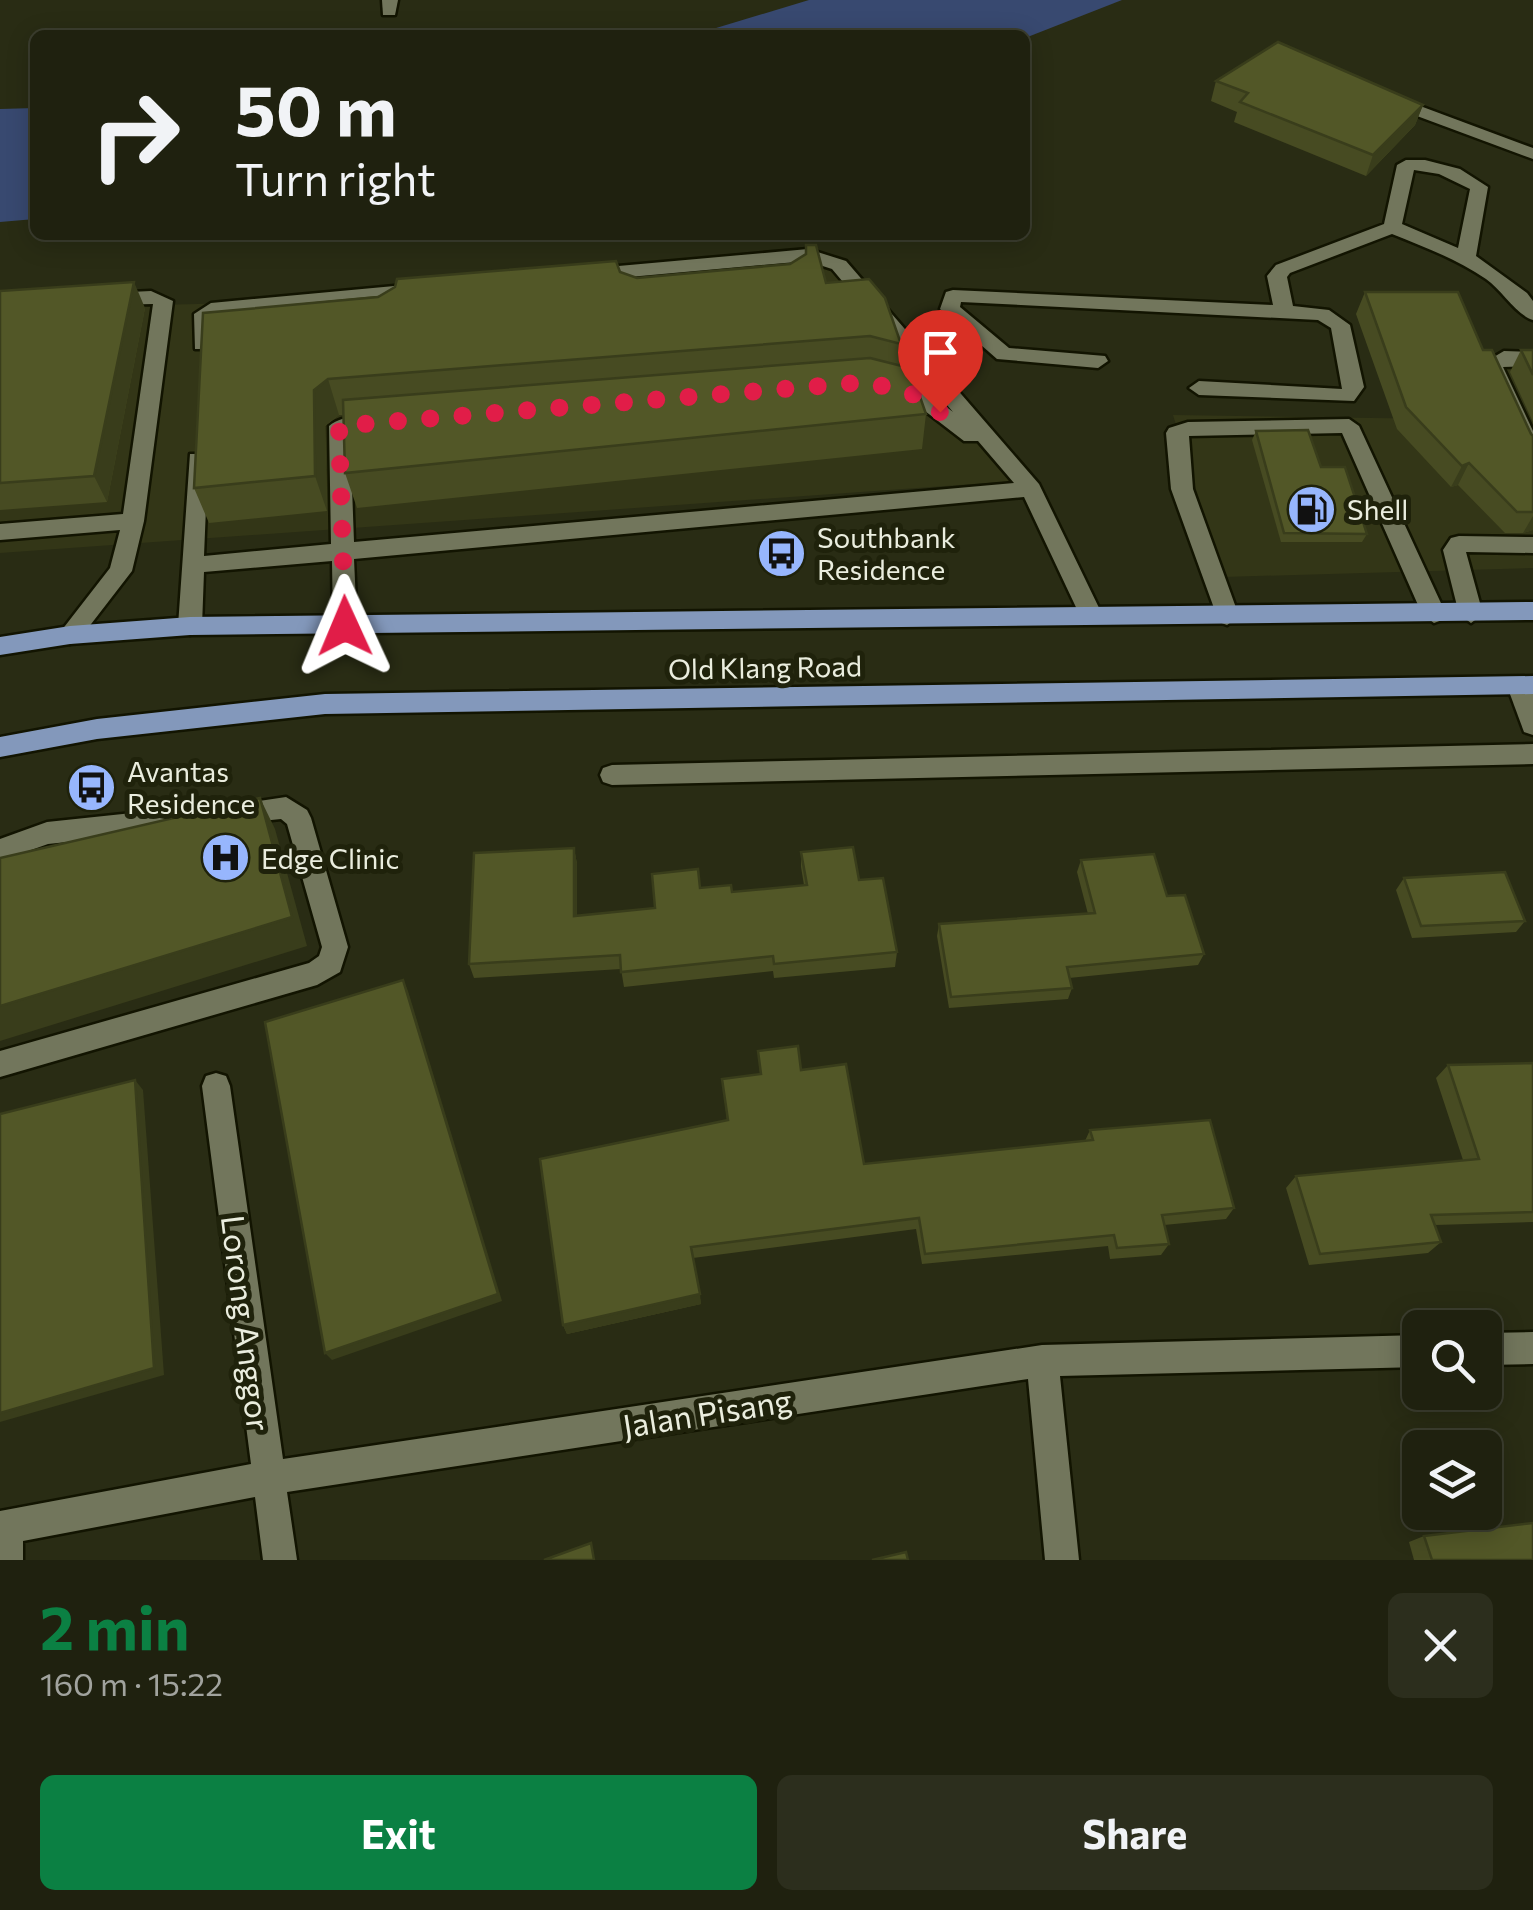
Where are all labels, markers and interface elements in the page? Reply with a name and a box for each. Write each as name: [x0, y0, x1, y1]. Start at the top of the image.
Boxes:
text: 50 m: [235, 65, 397, 150]
icon: right: [70, 70, 200, 200]
text: Turn right: [235, 150, 436, 205]
pin: [898, 310, 983, 413]
icon: arrive: [913, 325, 968, 380]
fuel station icon: Shell: [1286, 483, 1338, 535]
place label: Shell: [1347, 492, 1408, 526]
place label: Southbank Residence: [817, 520, 956, 586]
bus stop icon: Southbank Residence: [756, 527, 808, 579]
position arrow: [293, 574, 397, 678]
street label: Old Klang Road: [668, 648, 862, 686]
place label: Avantas Residence: [127, 754, 255, 820]
bus stop icon: Avantas Residence: [66, 761, 118, 813]
hospital icon: Edge Clinic: [200, 832, 252, 884]
place label: Edge Clinic: [261, 841, 399, 875]
street label: Lorong Anggor: [214, 1213, 280, 1433]
map controls: [1402, 1310, 1502, 1530]
button: search: [1402, 1310, 1502, 1410]
street label: Jalan Pisang: [620, 1379, 794, 1445]
button: layers: [1402, 1430, 1502, 1530]
text: 2 min: [40, 1589, 189, 1662]
button: close: [1388, 1593, 1493, 1698]
text: 160 m · 15:22: [40, 1663, 223, 1703]
button: Exit: [40, 1775, 757, 1890]
button: Share: [777, 1775, 1493, 1890]

